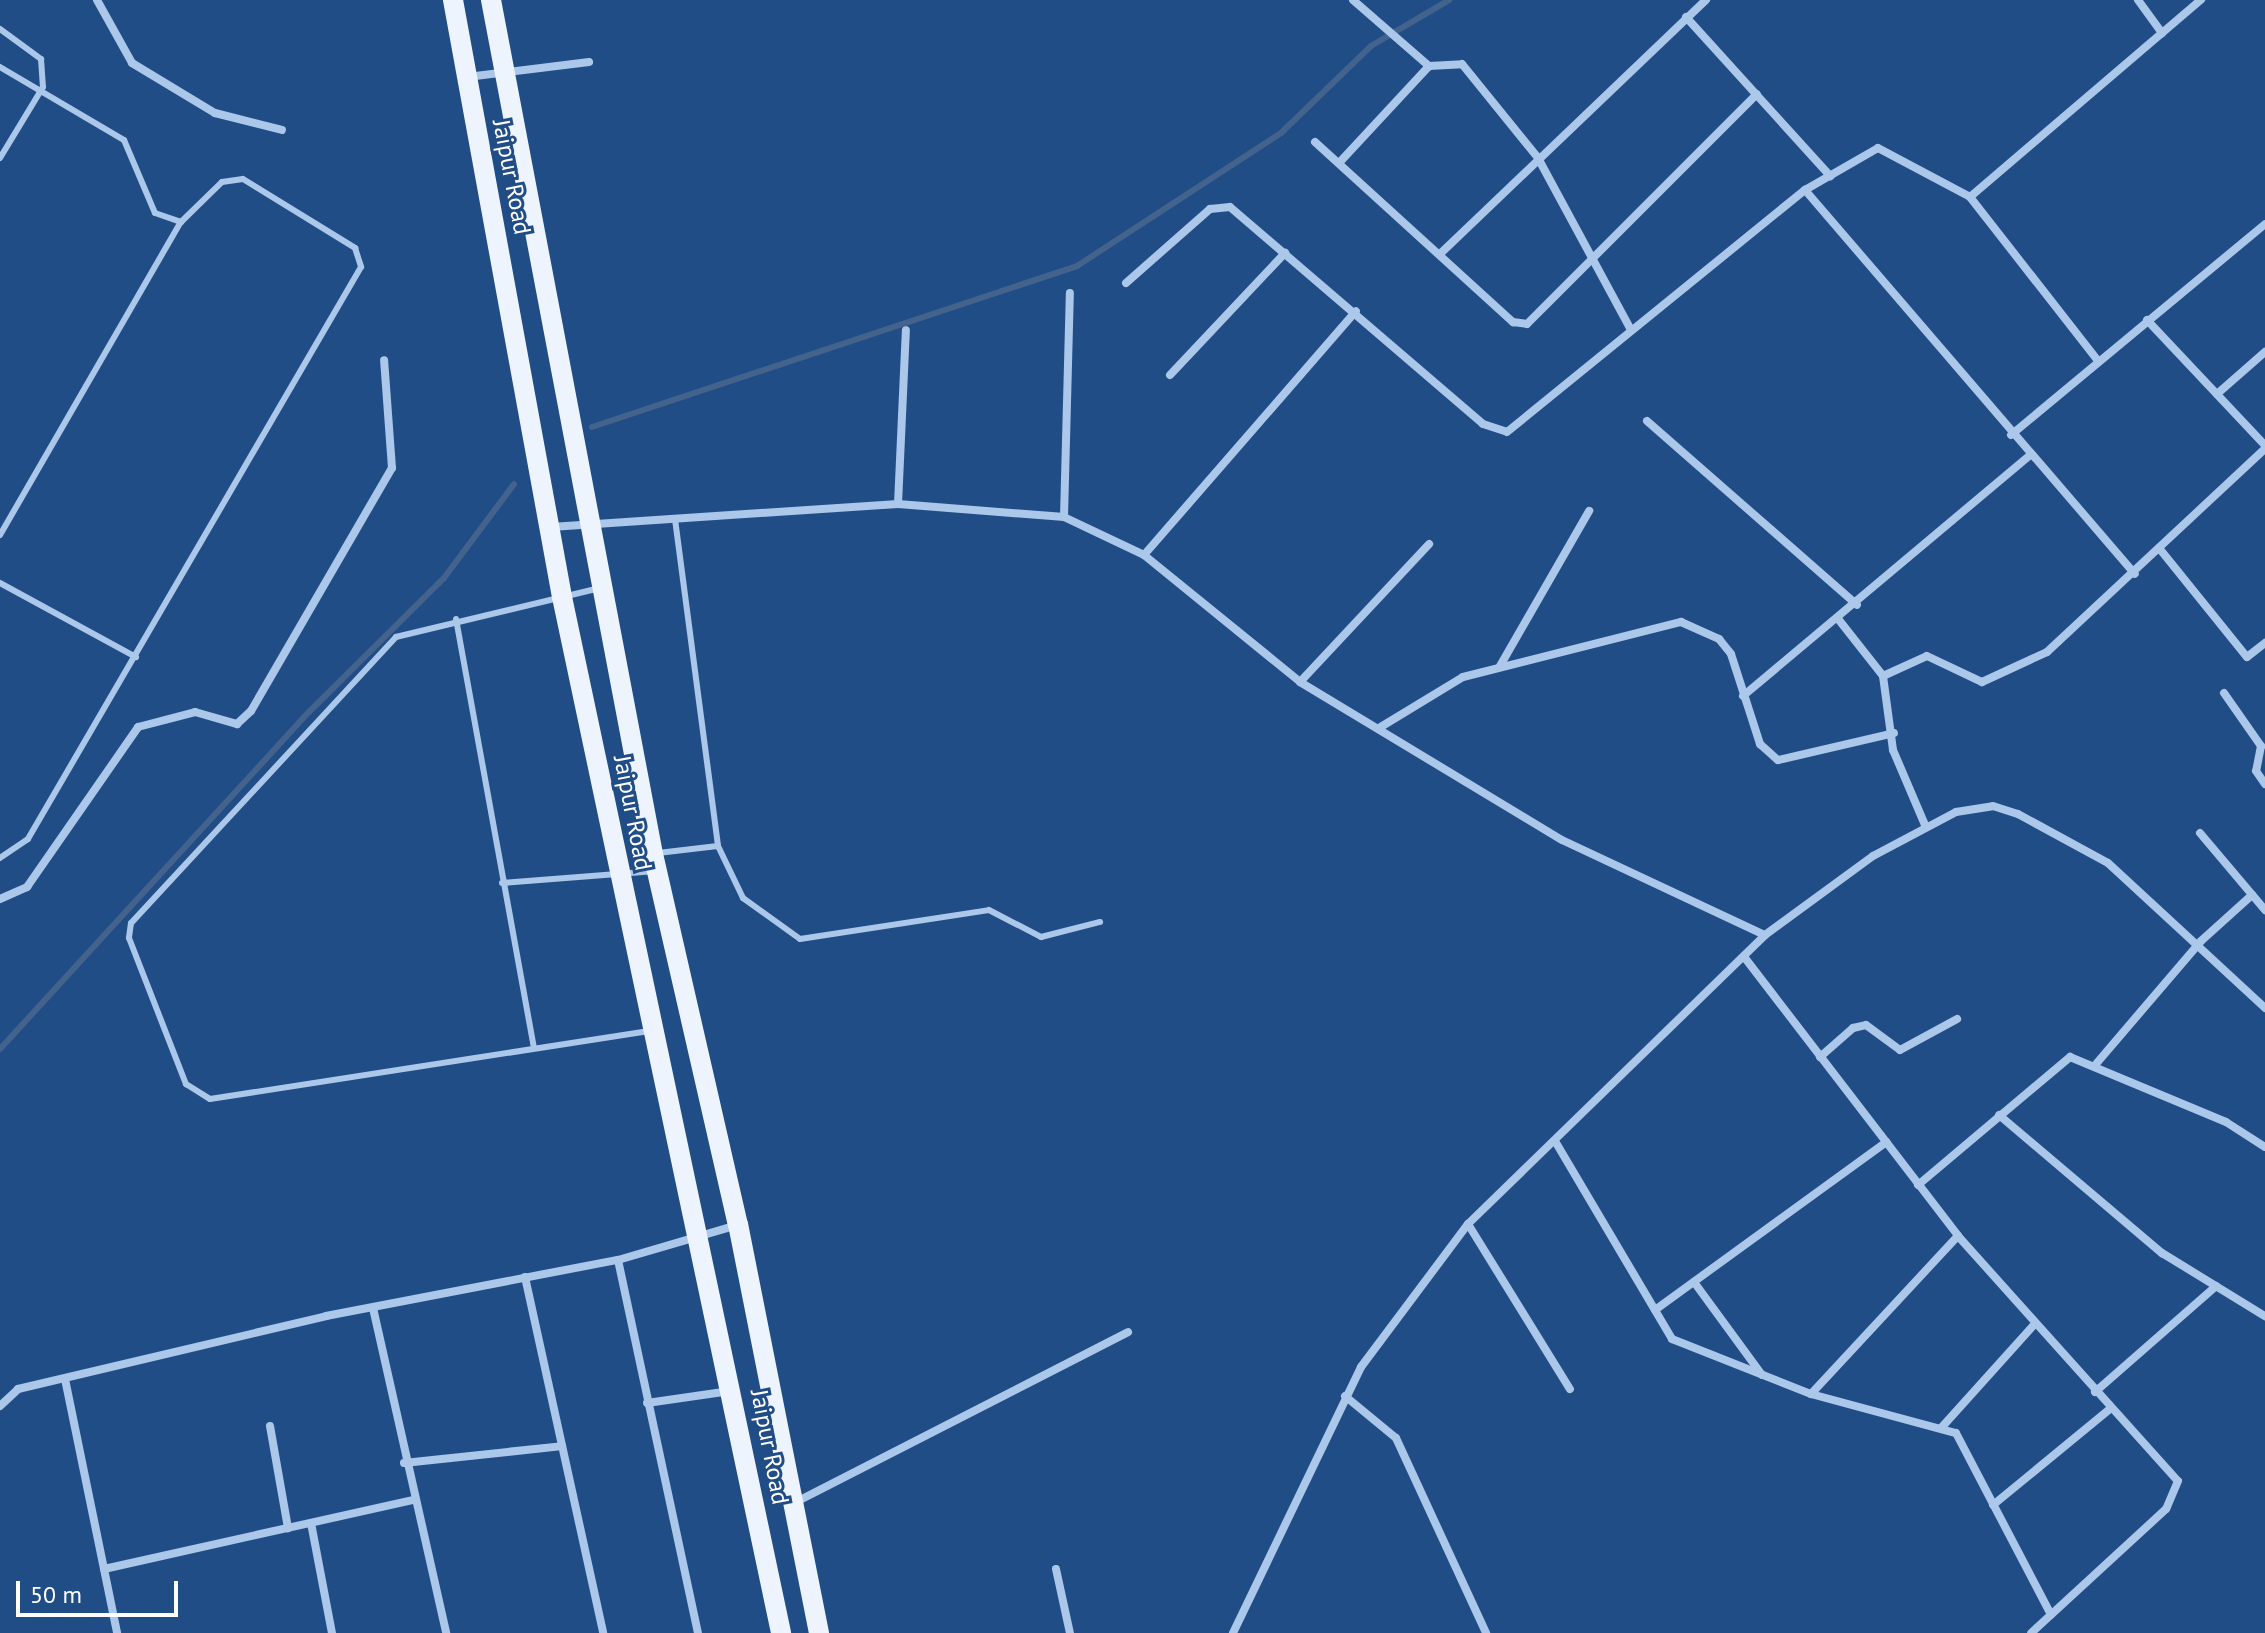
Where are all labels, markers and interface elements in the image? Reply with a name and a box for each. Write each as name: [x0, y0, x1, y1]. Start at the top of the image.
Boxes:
street label: Jaipur Road: [487, 117, 537, 237]
street label: Jaipur Road: [608, 753, 658, 873]
street label: Jaipur Road: [745, 1387, 795, 1507]
scale bar: [20, 1565, 182, 1615]
text: 50 m: [30, 1579, 82, 1610]

